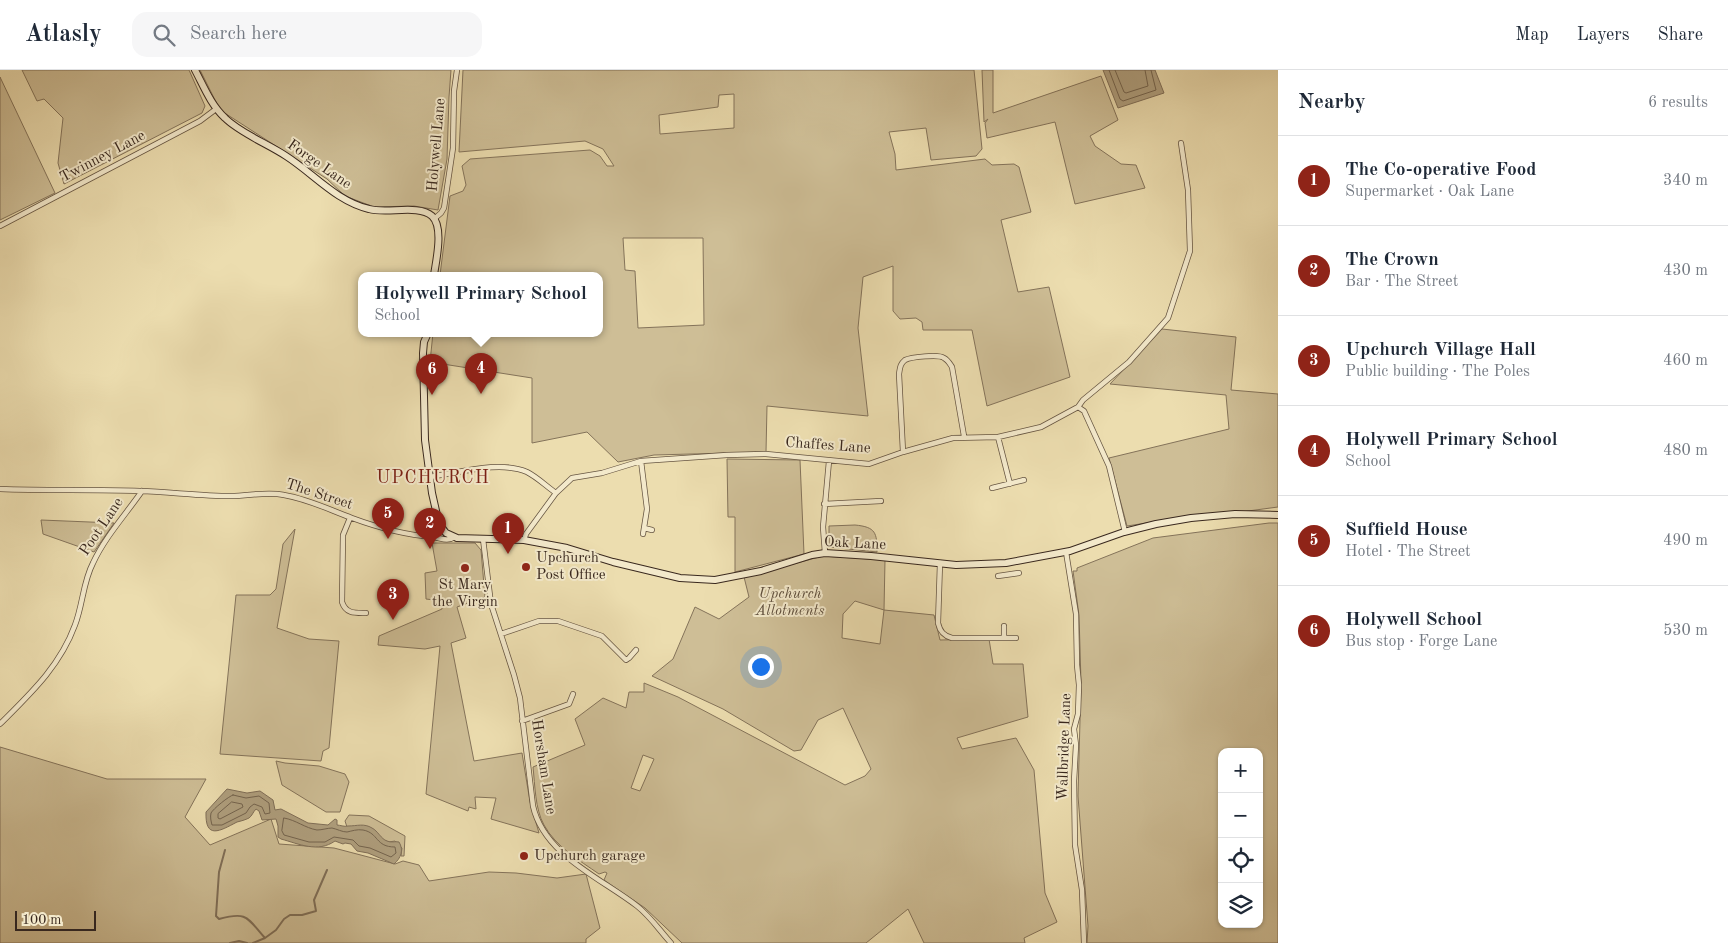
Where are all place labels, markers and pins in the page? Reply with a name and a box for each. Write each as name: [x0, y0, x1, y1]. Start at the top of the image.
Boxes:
pin: 4: [465, 353, 497, 394]
pin: 6: [416, 354, 448, 395]
pin: 5: [372, 498, 404, 539]
pin: 2: [414, 508, 446, 549]
pin: 1: [492, 513, 524, 554]
place label: Upchurch Post Office: [536, 551, 606, 583]
marker: Upchurch Post Office: [520, 561, 532, 573]
marker: St Mary the Virgin: [459, 562, 471, 574]
place label: St Mary the Virgin: [432, 578, 498, 610]
pin: 3: [377, 579, 409, 620]
place label: Upchurch garage: [534, 849, 645, 864]
marker: Upchurch garage: [518, 850, 530, 862]

